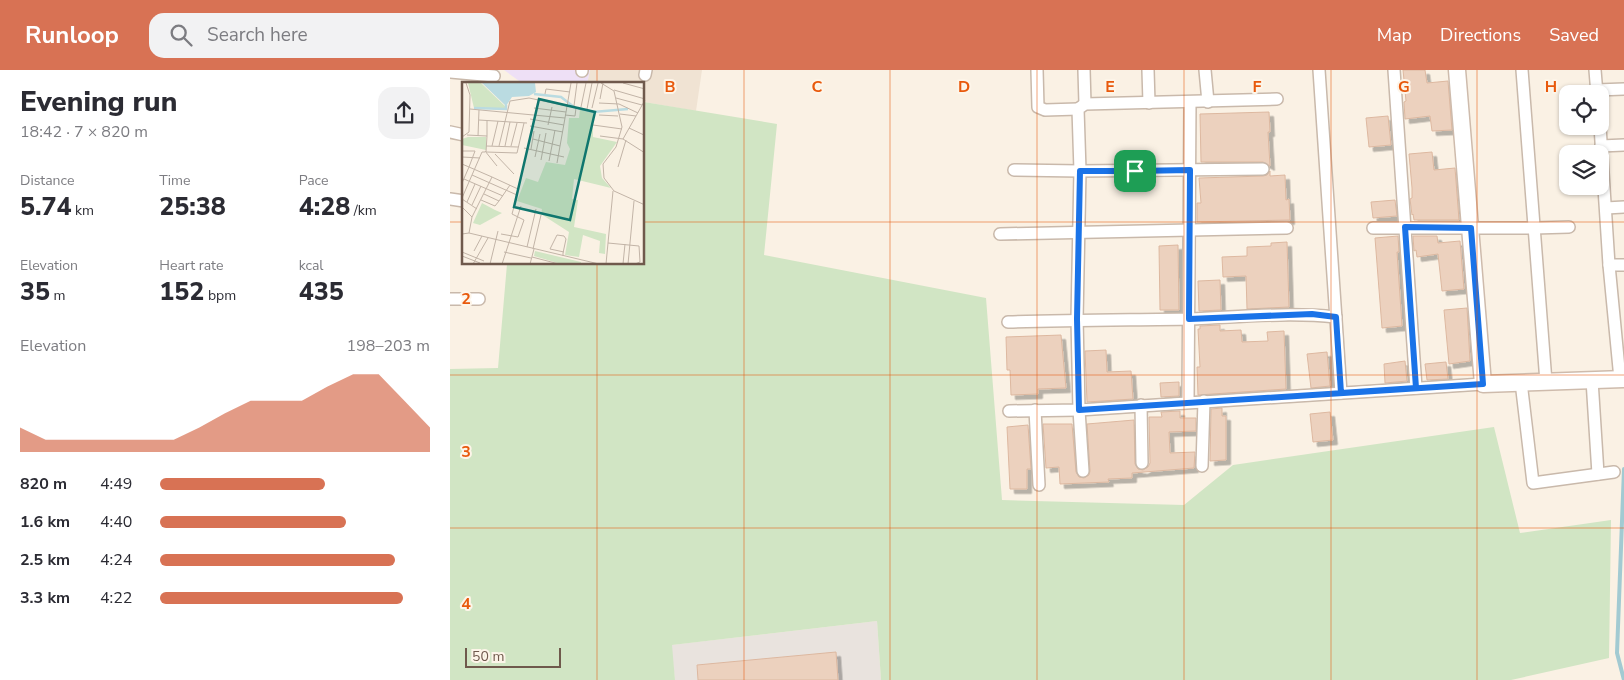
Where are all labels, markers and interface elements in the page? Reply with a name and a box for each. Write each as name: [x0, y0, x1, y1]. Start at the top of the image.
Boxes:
search box: [149, 13, 499, 58]
text: Runloop: [25, 19, 119, 51]
icon: search: [167, 21, 195, 49]
text: Search here: [207, 22, 308, 48]
text: Map: [1377, 23, 1412, 47]
text: Directions: [1440, 23, 1521, 47]
text: Saved: [1549, 23, 1599, 47]
text: B: [664, 76, 676, 98]
text: C: [812, 76, 823, 98]
text: D: [958, 76, 970, 98]
text: E: [1105, 76, 1115, 98]
text: F: [1253, 76, 1262, 98]
text: G: [1398, 76, 1410, 98]
text: H: [1545, 76, 1557, 98]
inset map: [462, 82, 645, 265]
text: Evening run: [20, 83, 177, 121]
map controls: [1559, 85, 1609, 195]
button: locate: [1559, 85, 1609, 135]
button: share: [378, 87, 430, 139]
text: 18:42 · 7 × 820 m: [20, 121, 148, 143]
button: layers: [1559, 145, 1609, 195]
pin: [1114, 150, 1156, 192]
icon: arrive: [1121, 157, 1149, 185]
text: Distance: [20, 171, 74, 190]
text: Time: [159, 171, 190, 190]
text: Pace: [299, 171, 328, 190]
text: 5.74: [20, 190, 72, 224]
text: 25:38: [159, 190, 226, 224]
text: 4:28: [299, 190, 350, 224]
text: km: [72, 201, 94, 220]
text: /km: [350, 201, 377, 220]
text: Elevation: [20, 256, 78, 275]
text: Heart rate: [159, 256, 223, 275]
text: kcal: [299, 256, 323, 275]
text: 35: [20, 275, 50, 309]
text: 152: [159, 275, 204, 309]
text: 435: [299, 275, 344, 309]
text: m: [50, 286, 66, 305]
text: bpm: [204, 286, 236, 305]
text: 2: [461, 288, 471, 310]
text: Elevation: [20, 335, 86, 357]
text: 198–203 m: [347, 335, 430, 357]
text: 3: [461, 441, 471, 463]
text: 820 m: [20, 473, 67, 495]
text: 4:49: [100, 473, 132, 495]
text: 1.6 km: [20, 511, 70, 533]
text: 4:40: [100, 511, 132, 533]
text: 2.5 km: [20, 549, 70, 571]
text: 4:24: [100, 549, 132, 571]
text: 3.3 km: [20, 587, 70, 609]
text: 4:22: [100, 587, 132, 609]
text: 4: [461, 593, 471, 615]
scale bar: [465, 645, 561, 668]
text: 50 m: [472, 647, 504, 666]

